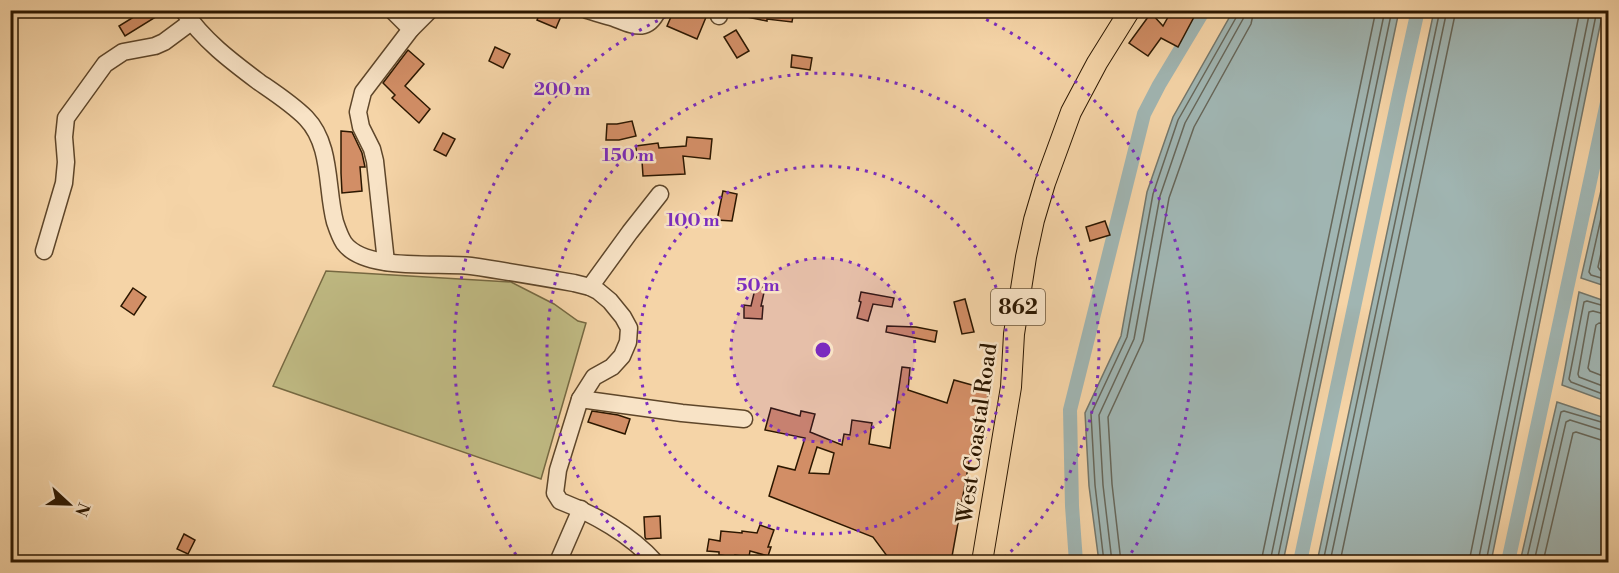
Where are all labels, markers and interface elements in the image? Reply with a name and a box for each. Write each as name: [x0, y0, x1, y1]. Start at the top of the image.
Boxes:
text: 200 m: [534, 78, 591, 101]
text: 150 m: [602, 144, 655, 167]
text: 100 m: [666, 209, 720, 232]
text: 50 m: [736, 274, 780, 297]
road number: 862: [991, 289, 1045, 325]
centre of rings: [813, 340, 833, 360]
street label: West Coastal Road: [951, 341, 1004, 526]
north arrow: [39, 474, 99, 534]
text: N: [70, 500, 94, 519]

